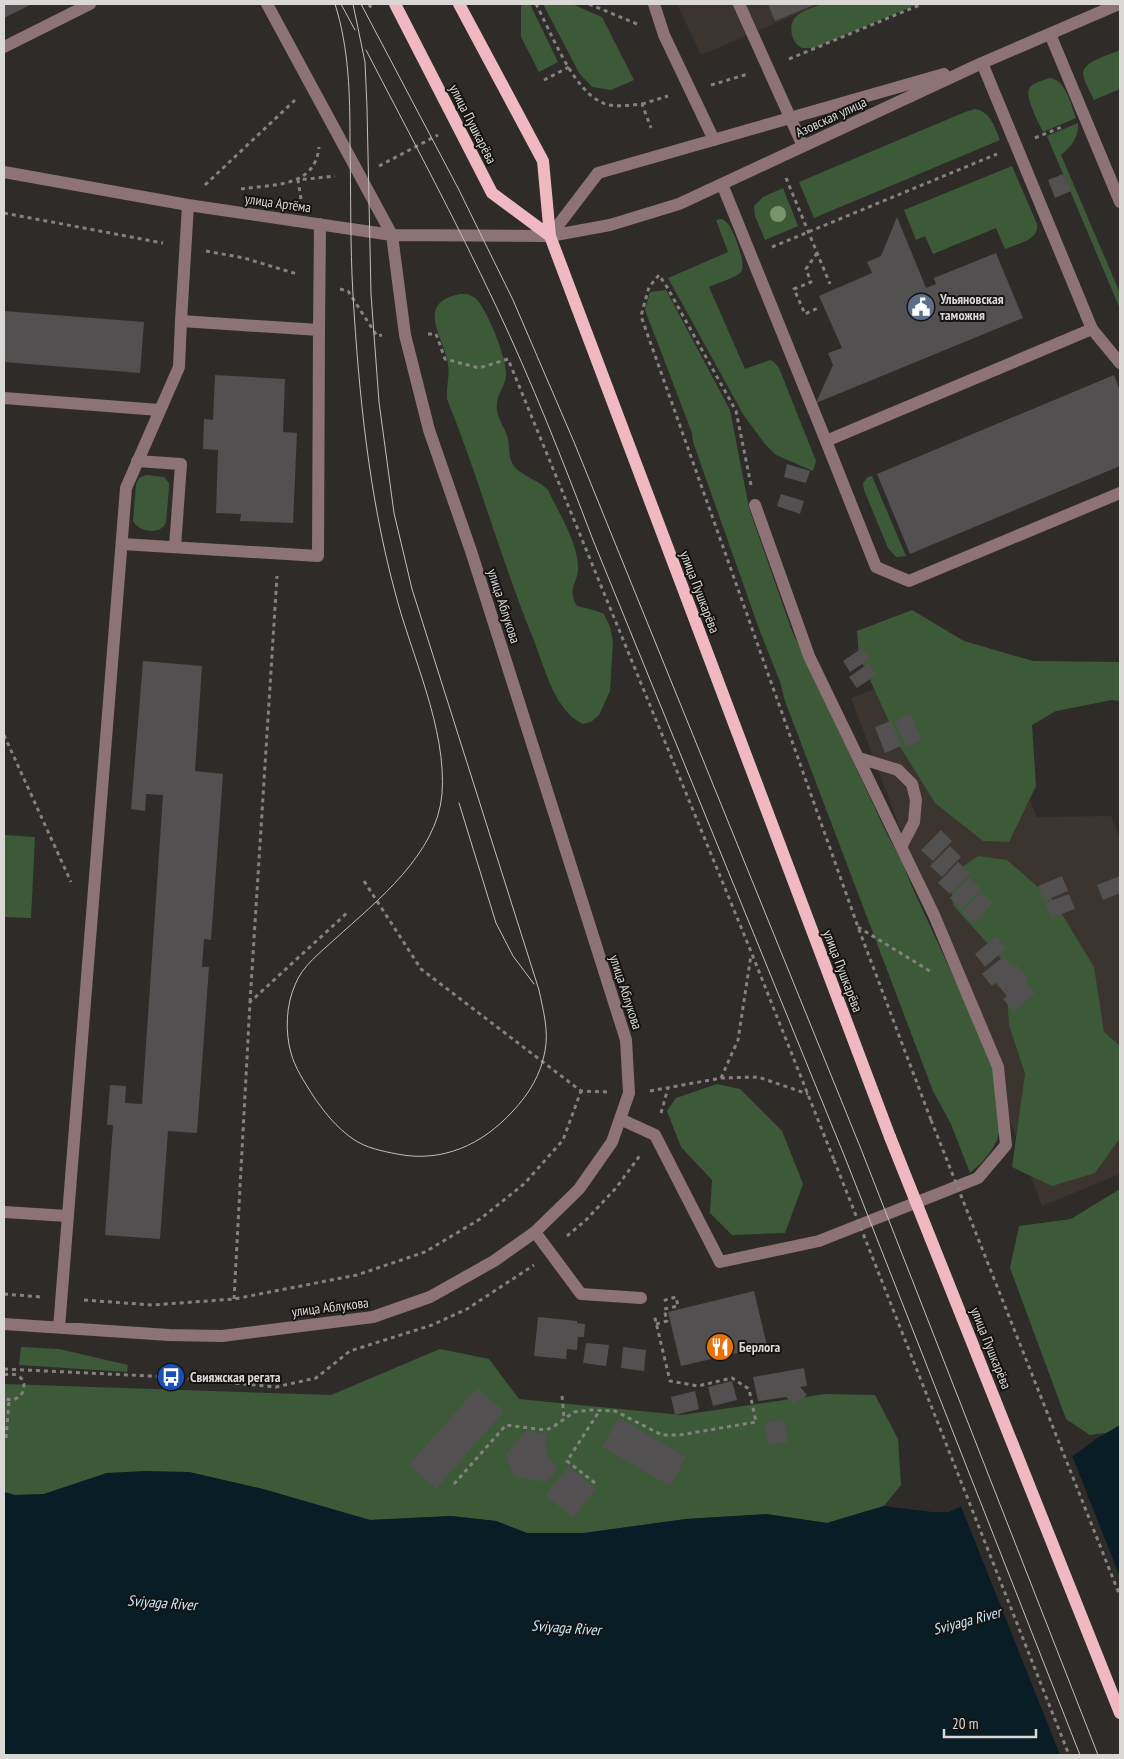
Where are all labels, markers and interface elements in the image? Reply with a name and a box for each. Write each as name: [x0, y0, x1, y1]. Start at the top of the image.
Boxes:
street label: улица Пушкарёва: [445, 81, 501, 167]
street label: Азовская улица: [793, 93, 869, 141]
street label: улица Артёма: [244, 189, 312, 217]
place label: Ульяновская таможня: [939, 290, 1004, 324]
public building icon: Ульяновская таможня: [906, 292, 936, 322]
street label: улица Пушкарёва: [676, 548, 724, 636]
street label: улица Аблукова: [483, 566, 525, 646]
street label: улица Пушкарёва: [819, 927, 867, 1015]
street label: улица Аблукова: [605, 952, 647, 1032]
street label: улица Аблукова: [290, 1293, 370, 1321]
street label: улица Пушкарёва: [966, 1304, 1016, 1392]
restaurant icon: Берлога: [705, 1332, 735, 1362]
place label: Берлога: [739, 1338, 781, 1356]
bus stop icon: Свияжская регата: [156, 1362, 186, 1392]
place label: Свияжская регата: [190, 1368, 281, 1386]
water label: Sviyaga River: [127, 1591, 199, 1615]
water label: Sviyaga River: [931, 1602, 1005, 1639]
water label: Sviyaga River: [531, 1616, 603, 1640]
scale bar: [944, 1706, 1036, 1738]
text: 20 m: [952, 1714, 978, 1733]

